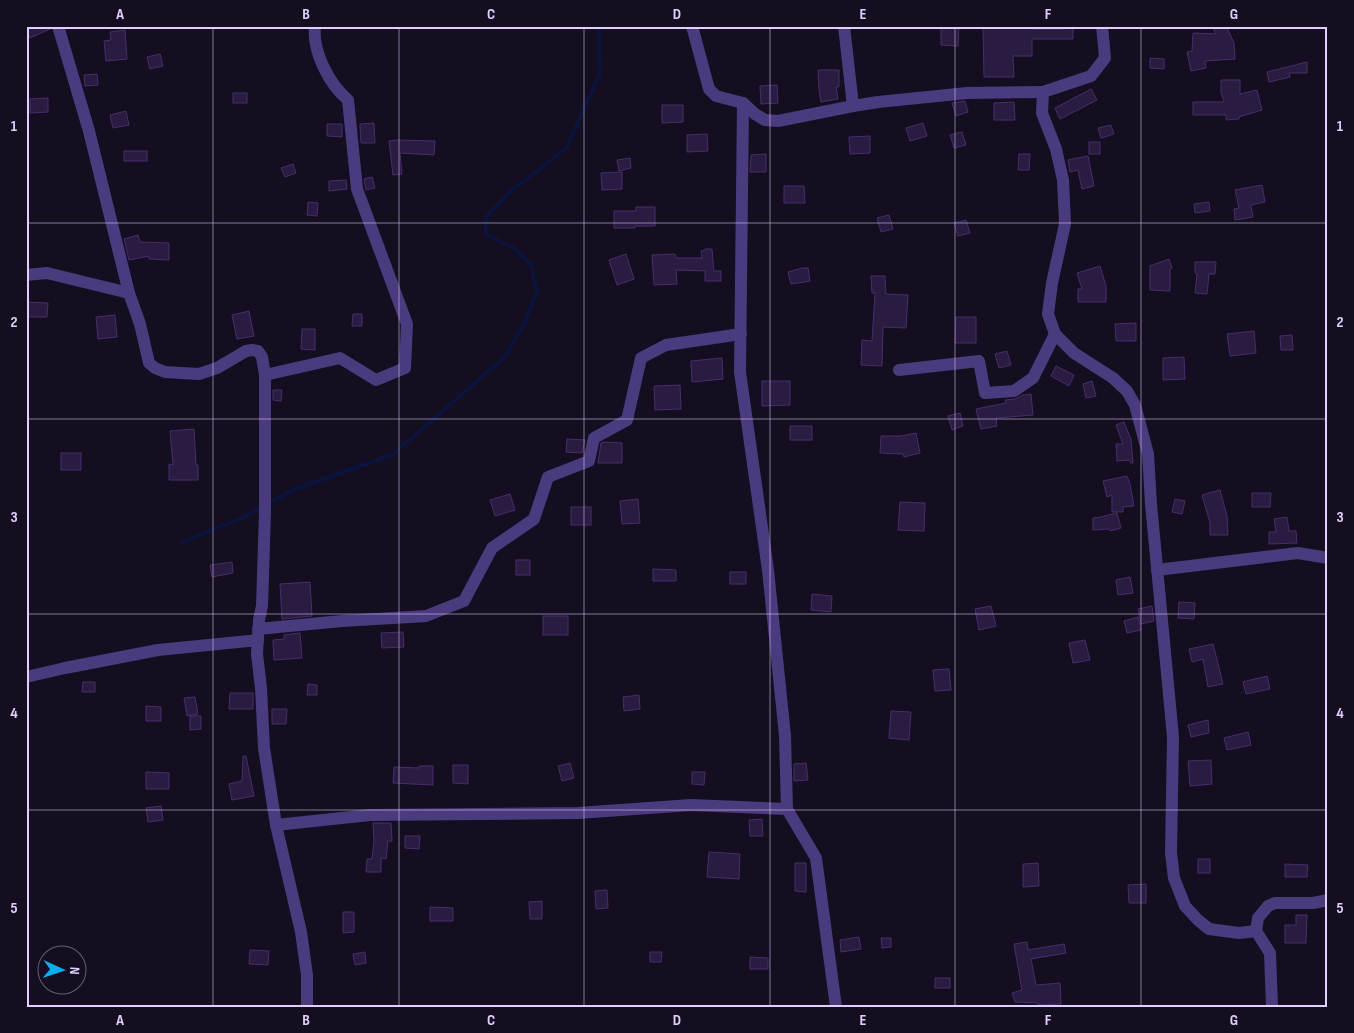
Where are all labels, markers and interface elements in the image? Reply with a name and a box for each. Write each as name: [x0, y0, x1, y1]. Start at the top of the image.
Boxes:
text: A: [115, 5, 124, 24]
text: B: [302, 5, 310, 24]
text: C: [487, 5, 495, 24]
text: D: [673, 5, 681, 24]
text: E: [860, 5, 867, 24]
text: F: [1045, 5, 1052, 24]
text: G: [1230, 5, 1238, 24]
text: 1: [11, 117, 18, 136]
text: 1: [1337, 117, 1344, 136]
text: 2: [10, 313, 18, 332]
text: 2: [1336, 313, 1344, 332]
text: 3: [10, 508, 18, 527]
text: 3: [1336, 508, 1344, 527]
text: 4: [10, 704, 18, 723]
text: 4: [1336, 704, 1344, 723]
text: 5: [10, 899, 18, 918]
text: 5: [1336, 899, 1344, 918]
north arrow: [38, 946, 88, 996]
text: N: [66, 966, 83, 975]
text: A: [115, 1011, 124, 1030]
text: B: [302, 1011, 310, 1030]
text: C: [487, 1011, 495, 1030]
text: D: [673, 1011, 681, 1030]
text: E: [860, 1011, 867, 1030]
text: F: [1045, 1011, 1052, 1030]
text: G: [1230, 1011, 1238, 1030]

